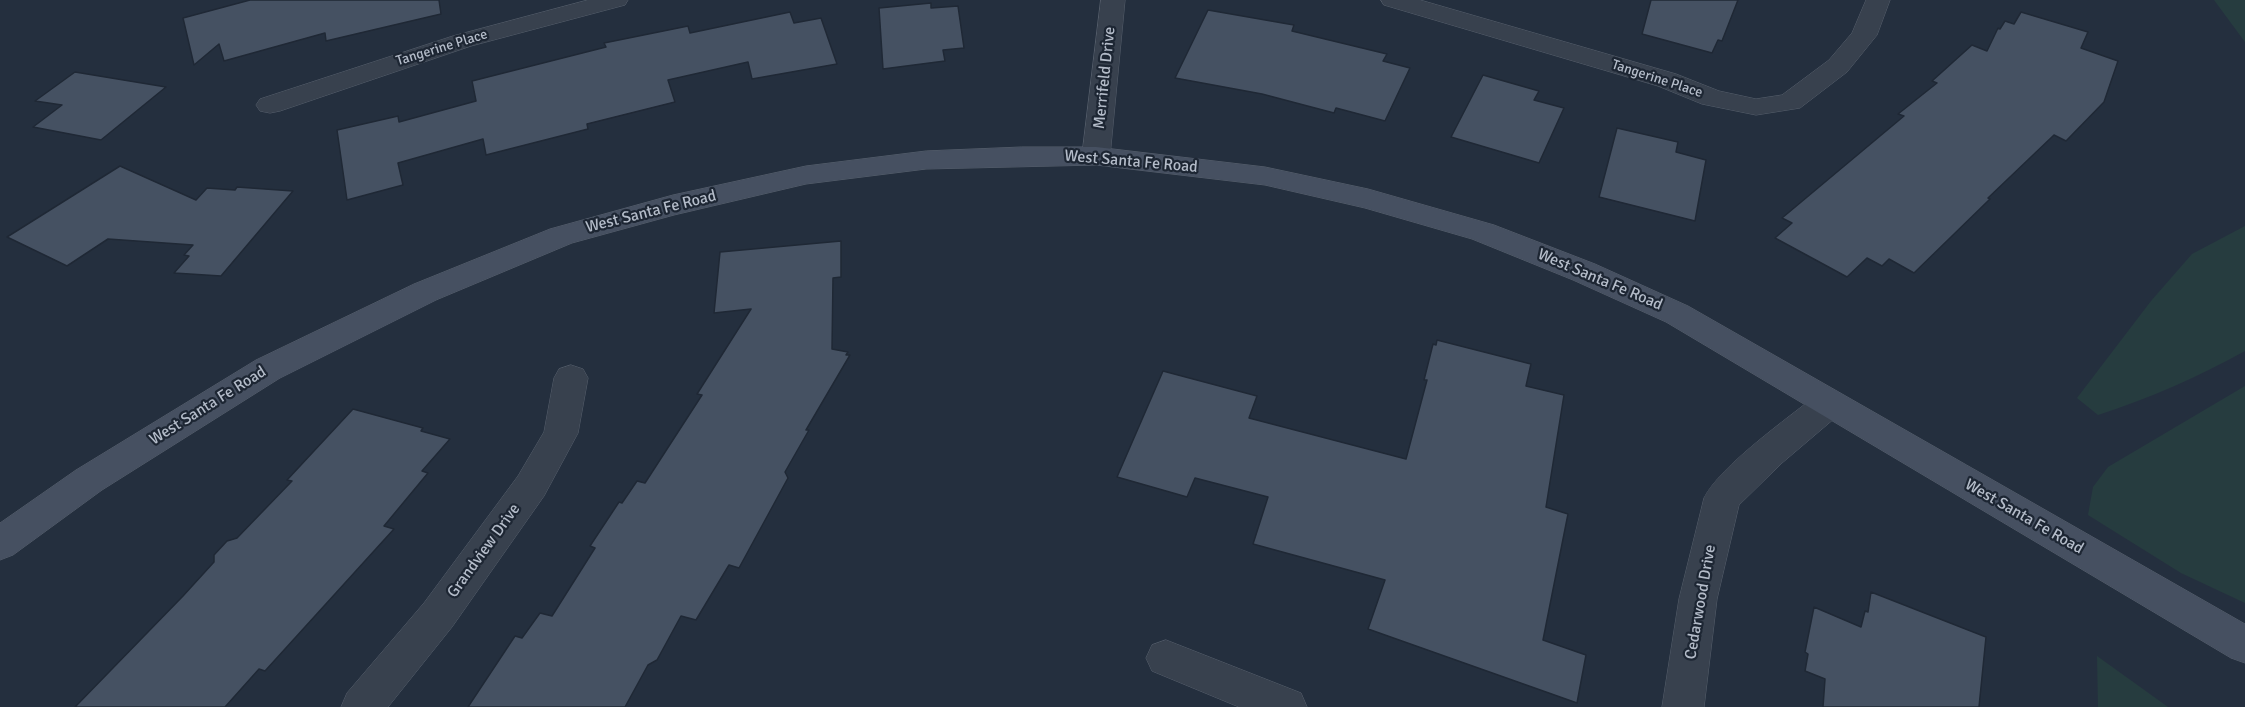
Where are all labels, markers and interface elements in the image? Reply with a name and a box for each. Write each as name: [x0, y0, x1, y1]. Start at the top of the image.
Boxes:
street label: Tangerine Place: [394, 26, 490, 70]
street label: Merrifeld Drive: [1090, 26, 1120, 130]
street label: Tangerine Place: [1609, 56, 1705, 102]
street label: West Santa Fe Road: [1064, 147, 1198, 177]
street label: West Santa Fe Road: [584, 187, 718, 237]
street label: West Santa Fe Road: [1535, 245, 1665, 315]
street label: West Santa Fe Road: [146, 362, 270, 450]
street label: West Santa Fe Road: [1961, 475, 2087, 559]
street label: Grandview Drive: [443, 500, 525, 602]
street label: Cedarwood Drive: [1681, 543, 1721, 661]

